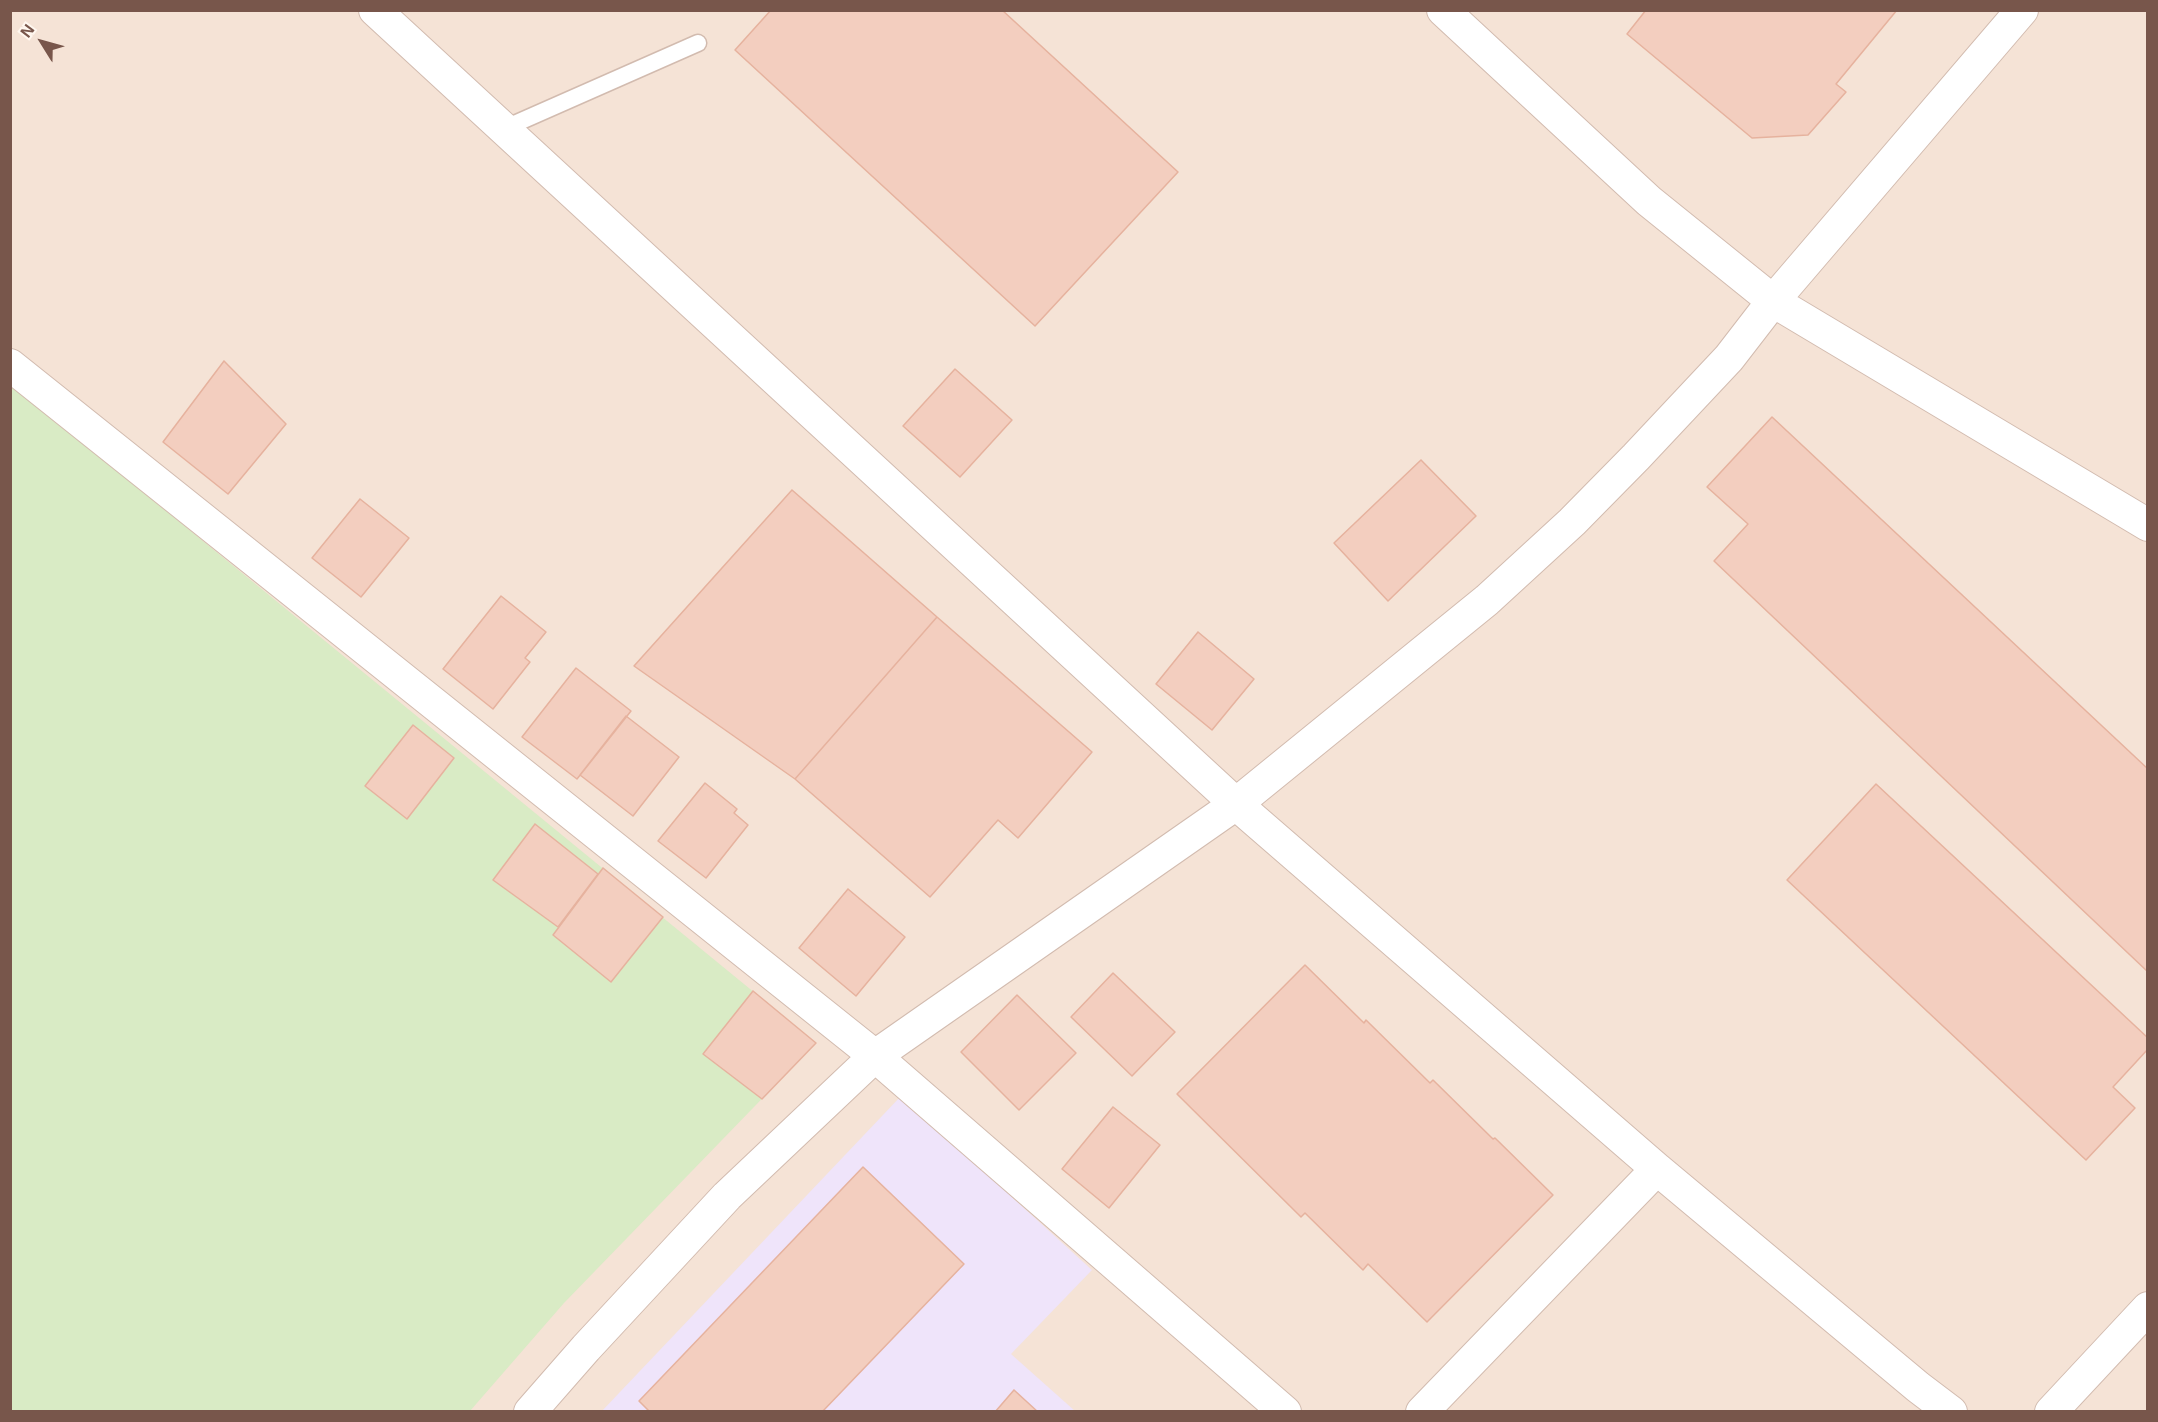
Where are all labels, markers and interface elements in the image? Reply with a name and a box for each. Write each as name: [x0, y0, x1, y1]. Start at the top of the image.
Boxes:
north arrow: [12, 12, 72, 72]
text: N: [17, 21, 37, 41]

